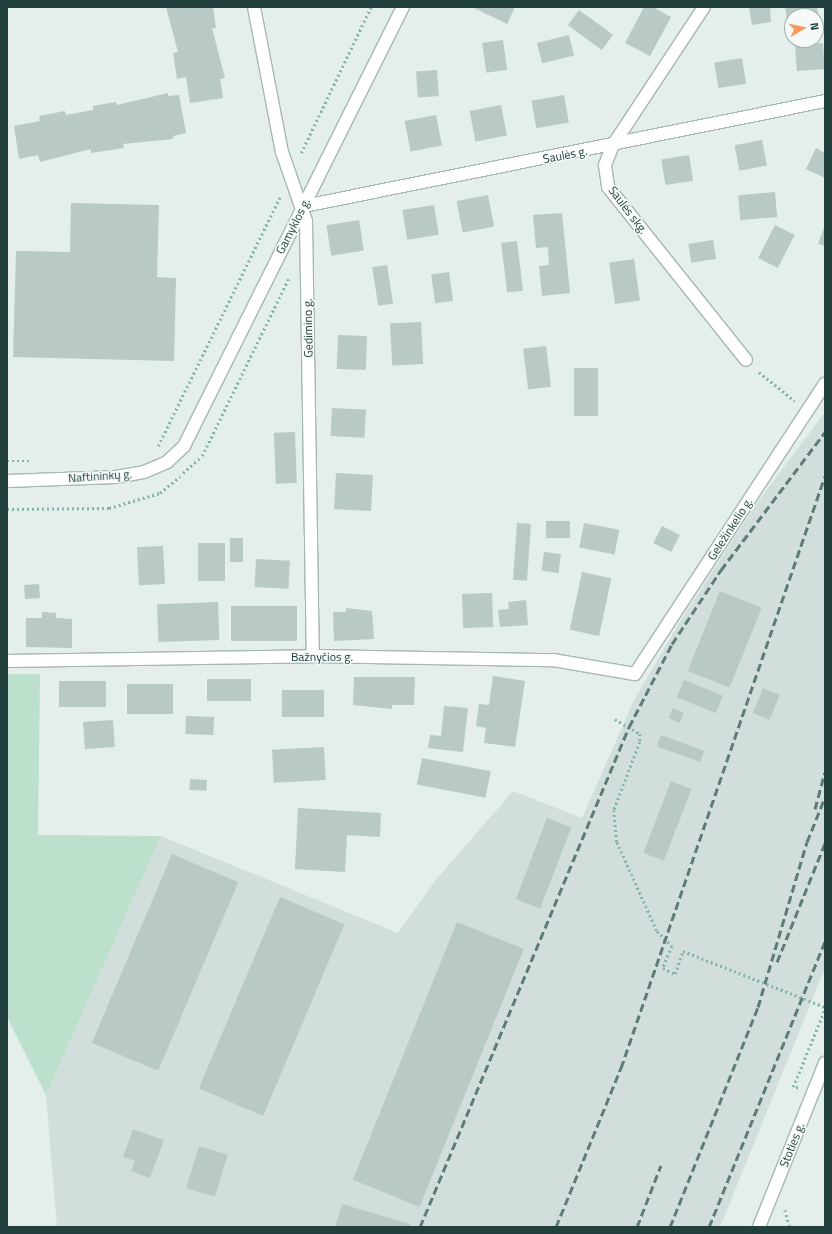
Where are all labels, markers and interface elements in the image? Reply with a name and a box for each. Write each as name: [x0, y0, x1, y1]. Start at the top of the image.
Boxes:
north arrow: [784, 8, 824, 48]
text: N: [806, 21, 823, 31]
street label: Saulės g.: [542, 144, 588, 166]
street label: Saulės skg.: [605, 183, 651, 237]
street label: Gamyklos g.: [273, 196, 313, 256]
street label: Gedimino g.: [300, 298, 316, 358]
street label: Naftininkų g.: [68, 467, 132, 485]
street label: Geležinkelio g.: [704, 495, 756, 563]
street label: Bažnyčios g.: [291, 650, 353, 664]
street label: Stoties g.: [777, 1121, 807, 1169]

